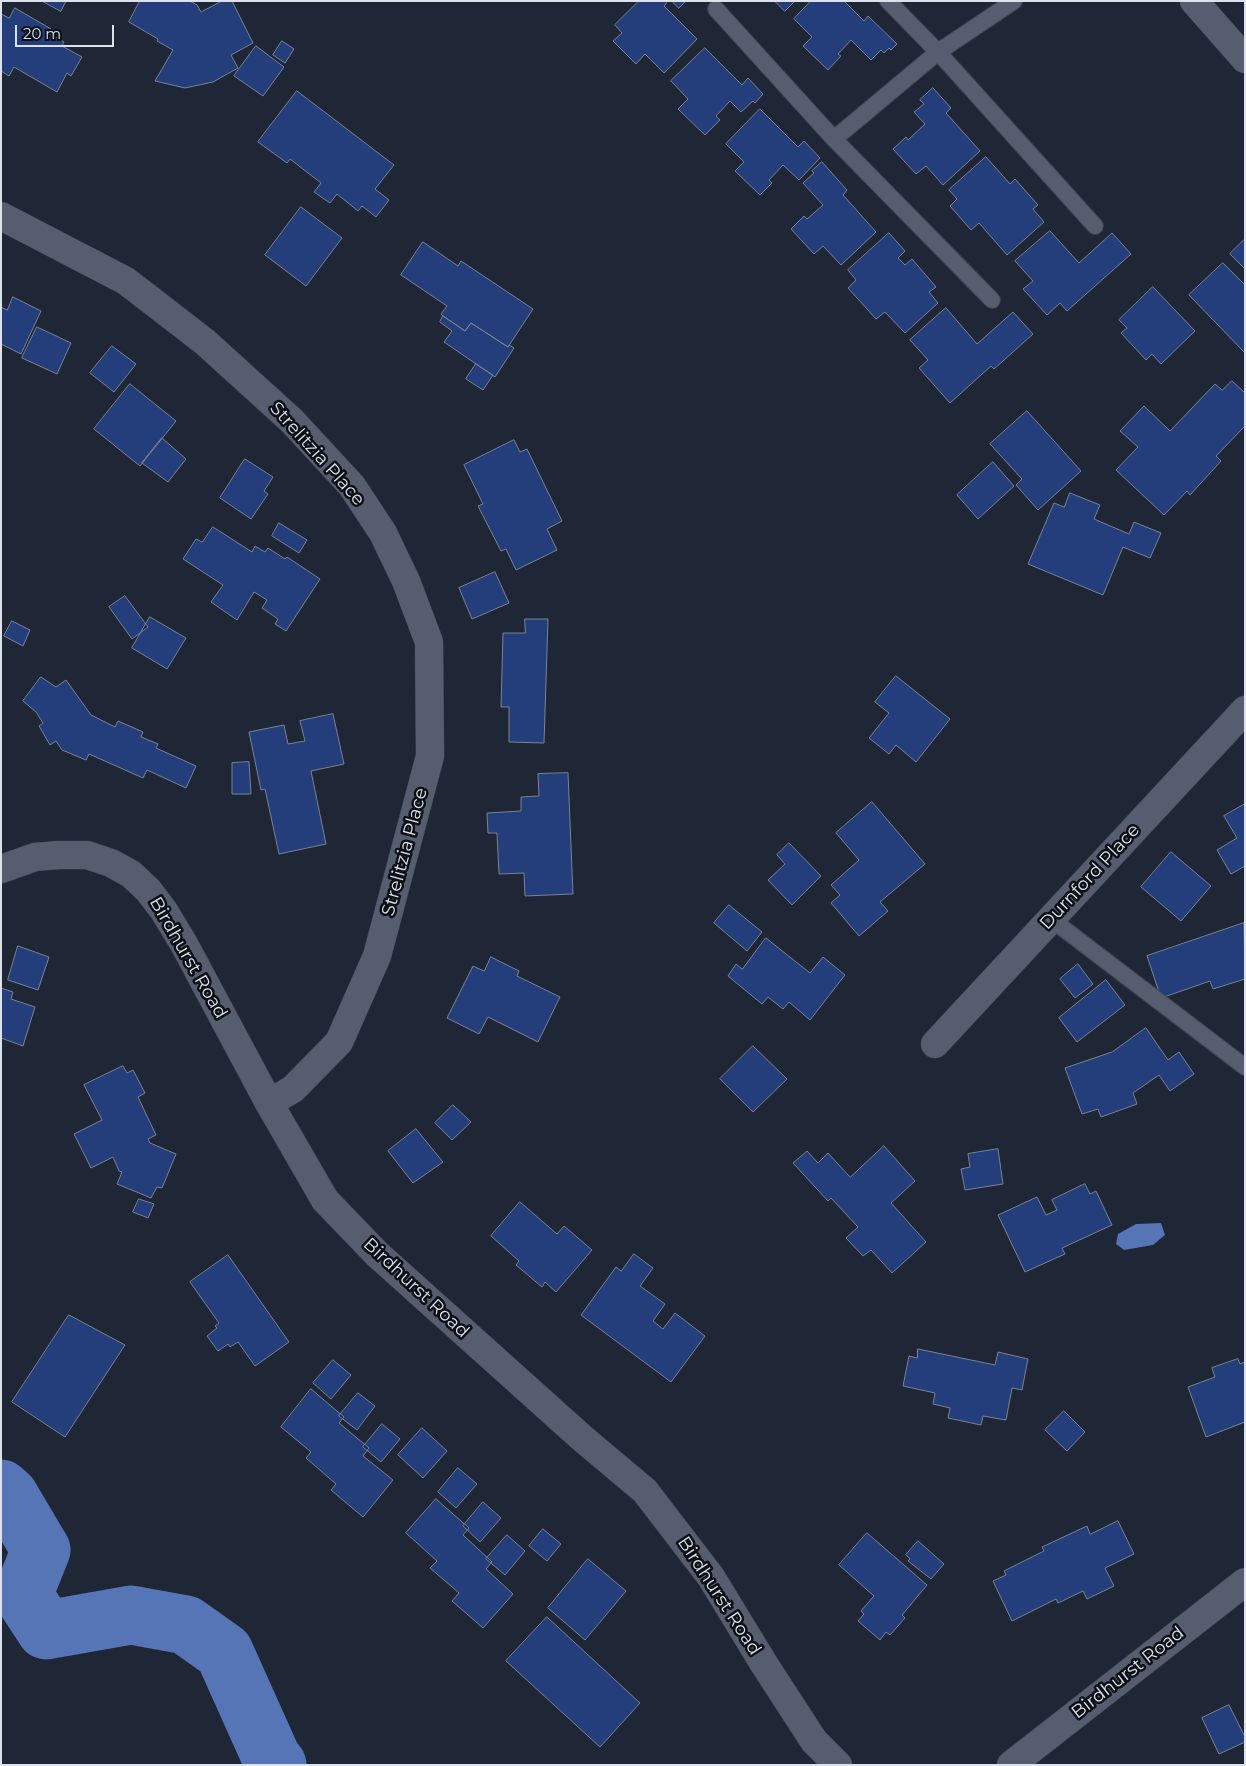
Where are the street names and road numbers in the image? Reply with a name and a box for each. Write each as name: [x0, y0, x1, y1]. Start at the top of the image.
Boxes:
street label: Strelitzia Place: [265, 398, 369, 510]
street label: Strelitzia Place: [378, 786, 432, 918]
street label: Durnford Place: [1036, 820, 1144, 934]
street label: Birdhurst Road: [144, 893, 232, 1023]
street label: Birdhurst Road: [359, 1233, 473, 1343]
street label: Birdhurst Road: [673, 1533, 765, 1659]
street label: Birdhurst Road: [1067, 1622, 1189, 1724]

